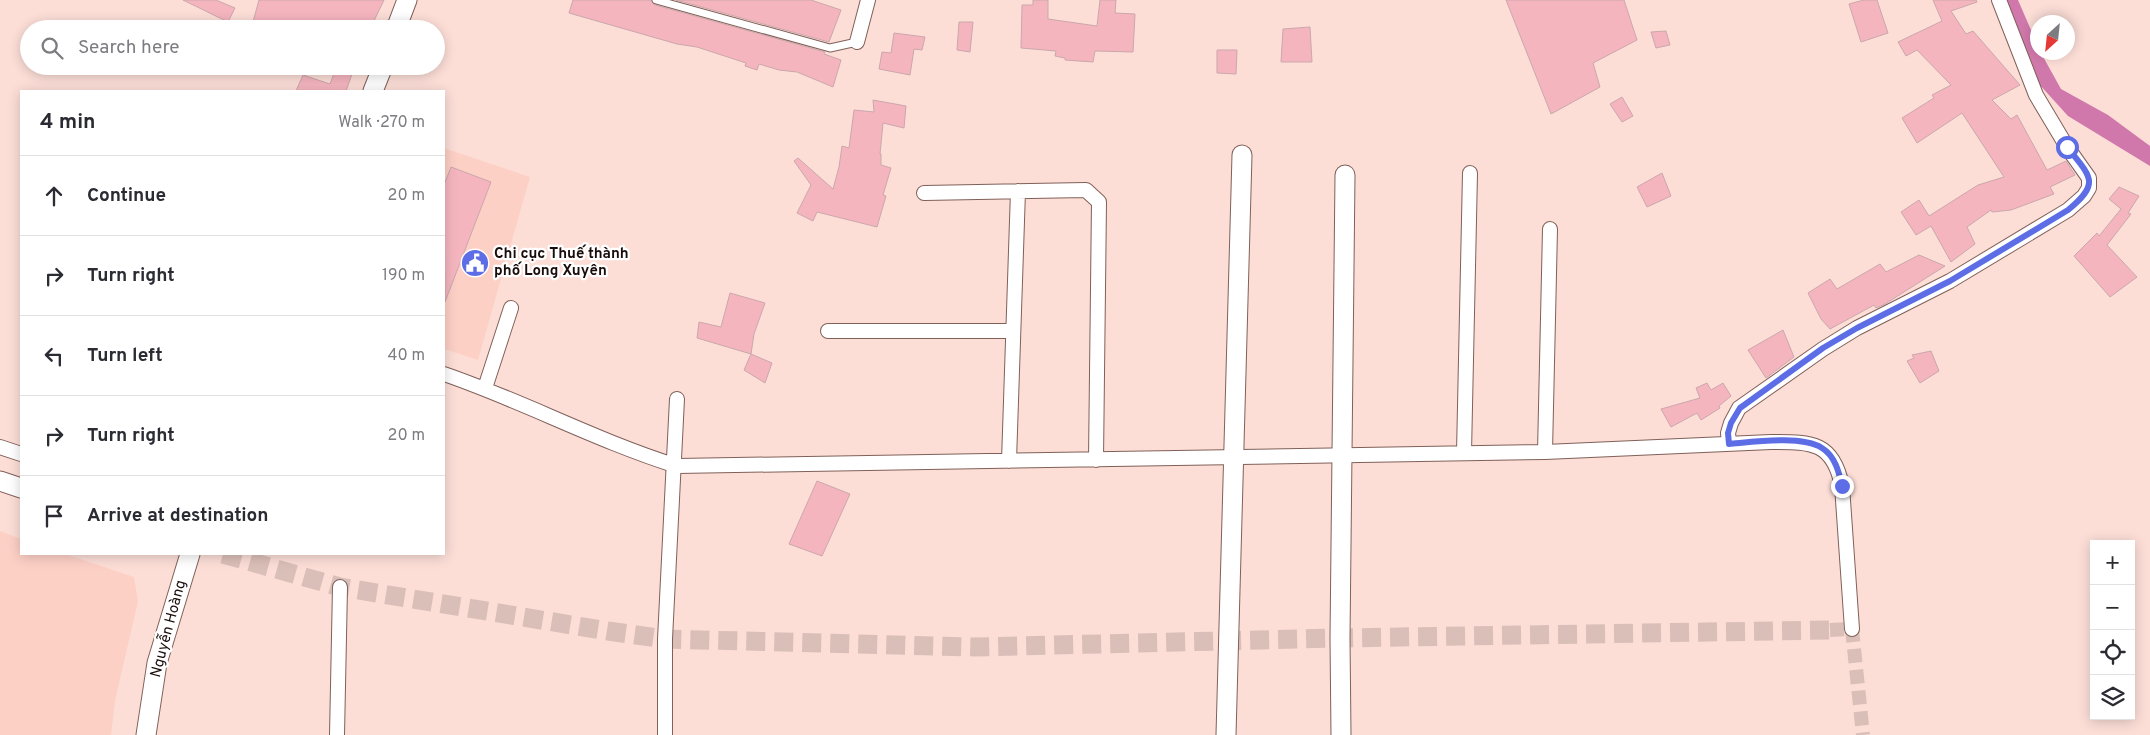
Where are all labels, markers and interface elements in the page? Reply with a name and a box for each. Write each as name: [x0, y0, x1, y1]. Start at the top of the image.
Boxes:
north arrow: [2030, 15, 2075, 60]
search box: [20, 20, 445, 75]
icon: search: [38, 34, 66, 62]
text: Search here: [78, 36, 180, 60]
text: 4 min: [40, 109, 96, 136]
text: Walk · 270 m: [338, 113, 425, 133]
route start: [2056, 136, 2079, 159]
icon: ahead: [40, 182, 68, 210]
text: Continue: [87, 184, 166, 208]
text: 20 m: [388, 186, 425, 206]
place label: Chi cục Thuế thành phố Long Xuyên: [494, 244, 629, 281]
public building icon: Chi cục Thuế thành phố Long Xuyên: [460, 248, 490, 278]
icon: right: [40, 262, 68, 290]
text: Turn right: [87, 264, 175, 288]
text: 190 m: [382, 266, 425, 286]
icon: left: [40, 342, 68, 370]
text: Turn left: [87, 344, 163, 368]
text: 40 m: [387, 346, 425, 366]
icon: right: [40, 422, 68, 450]
text: Turn right: [87, 424, 175, 448]
text: 20 m: [388, 426, 425, 446]
route end: [1831, 475, 1854, 498]
icon: arrive: [40, 502, 68, 530]
text: Arrive at destination: [87, 504, 268, 528]
map controls: [2090, 540, 2135, 720]
button: +: [2090, 540, 2135, 585]
street label: Nguyễn Hoàng: [145, 578, 191, 680]
button: −: [2090, 585, 2135, 630]
button: locate: [2090, 630, 2135, 675]
button: layers: [2090, 675, 2135, 720]

